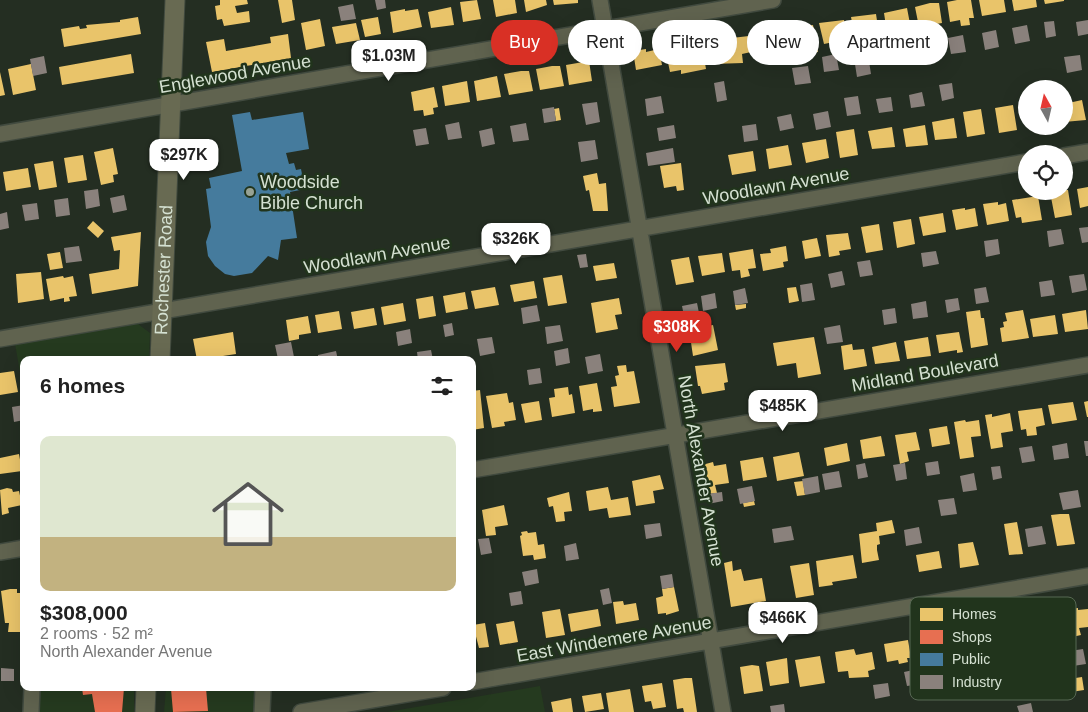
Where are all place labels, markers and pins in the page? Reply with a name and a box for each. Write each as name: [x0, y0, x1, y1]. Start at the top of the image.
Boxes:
pin: $1.03M: [348, 39, 430, 82]
pin: $297K: [149, 138, 219, 181]
place label: Woodside Bible Church: [260, 172, 363, 213]
marker: Woodside Bible Church: [244, 186, 256, 198]
pin: $326K: [481, 222, 551, 265]
pin: $308K: [642, 310, 712, 353]
pin: $485K: [748, 390, 818, 432]
pin: $466K: [748, 602, 818, 644]

